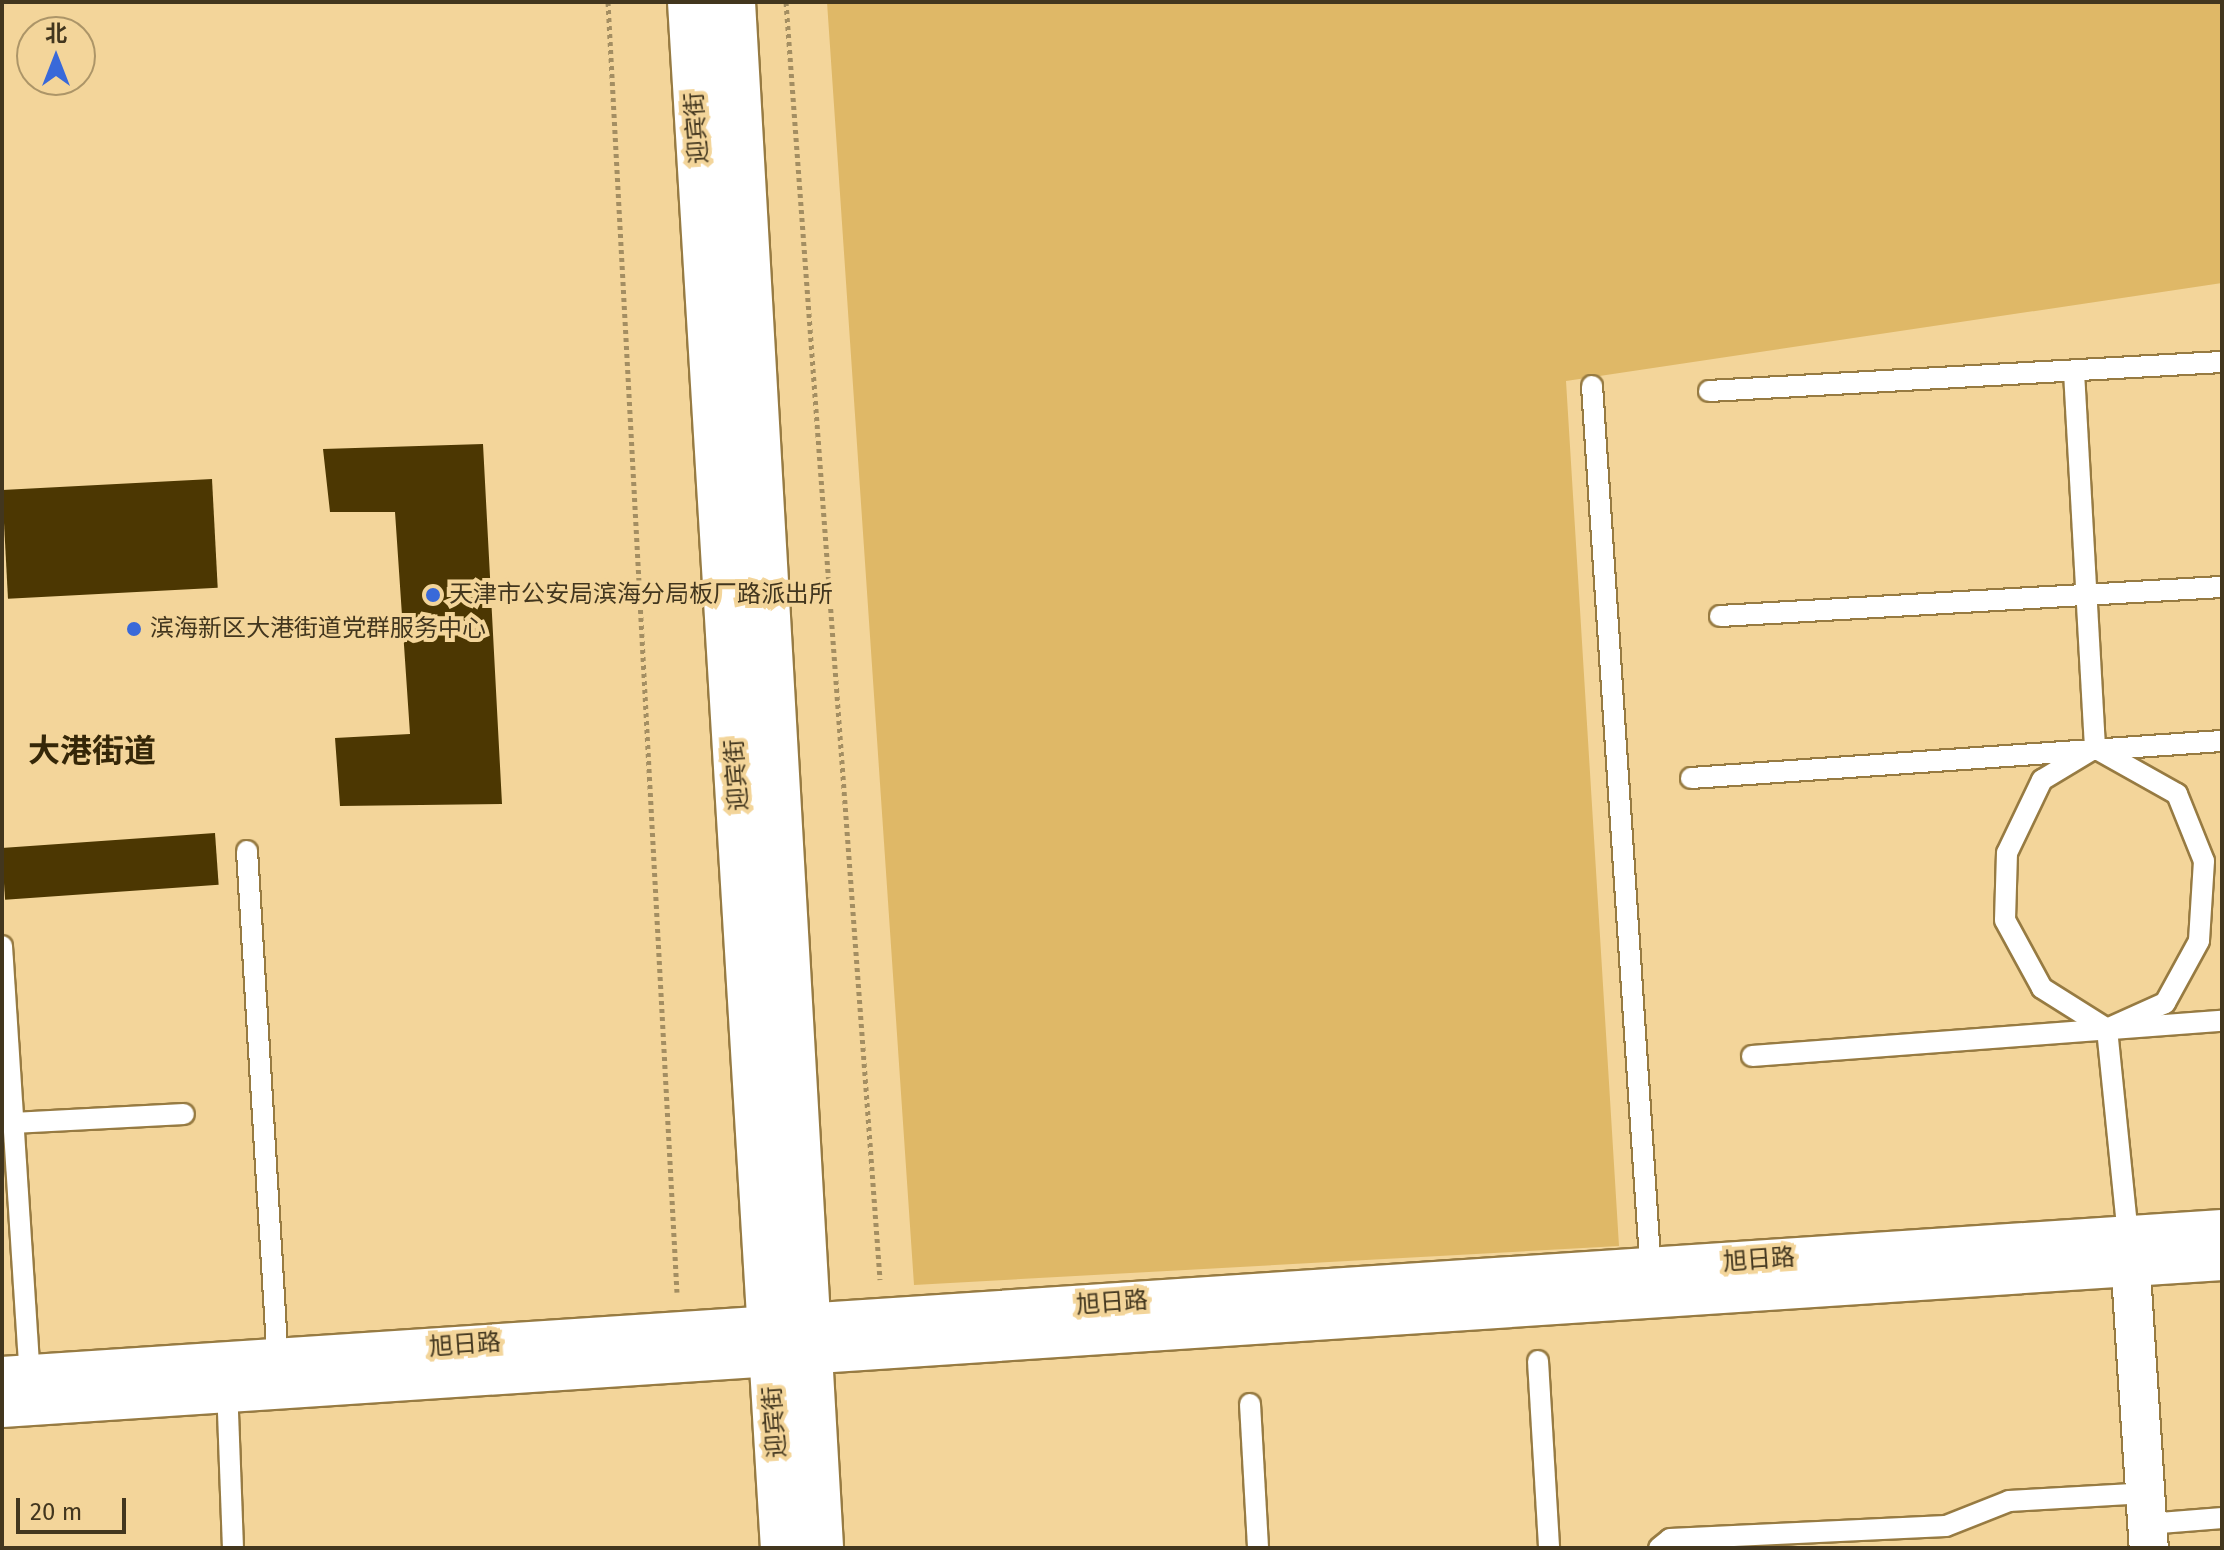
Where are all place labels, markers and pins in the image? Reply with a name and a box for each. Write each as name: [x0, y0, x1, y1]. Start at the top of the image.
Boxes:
place label: 天津市公安局滨海分局板厂路派出所: [449, 581, 833, 609]
marker: 天津市公安局滨海分局板厂路派出所: [424, 586, 442, 604]
place label: 滨海新区大港街道党群服务中心: [150, 615, 486, 643]
marker: 滨海新区大港街道党群服务中心: [125, 620, 143, 638]

